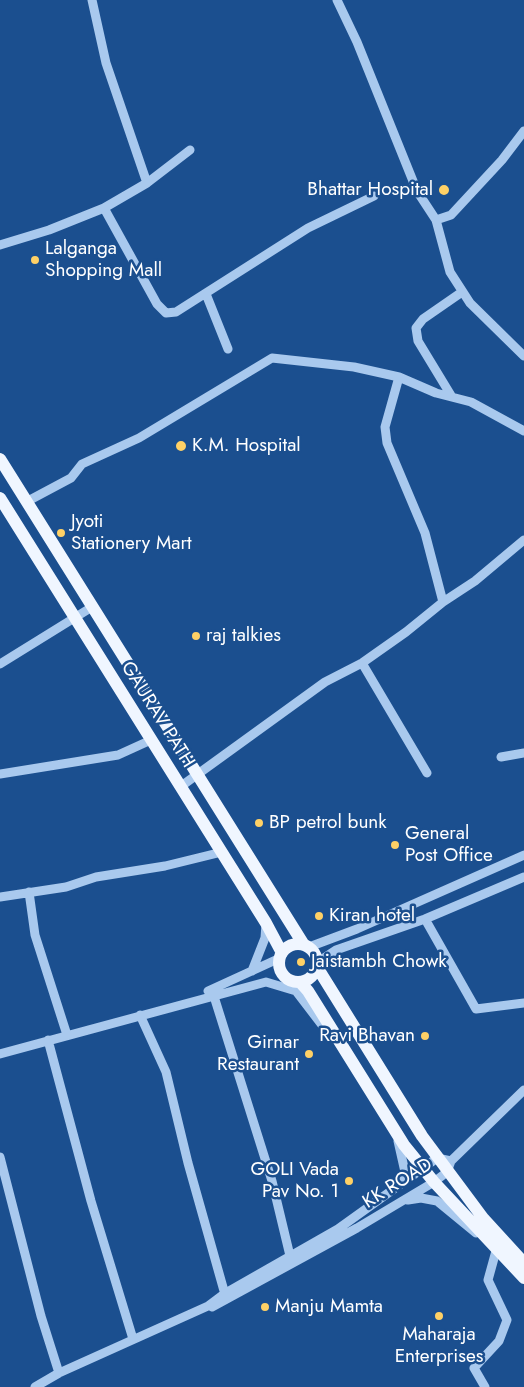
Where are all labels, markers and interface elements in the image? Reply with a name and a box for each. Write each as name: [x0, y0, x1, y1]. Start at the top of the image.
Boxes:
place label: Bhattar Hospital: [307, 179, 433, 201]
marker: Bhattar Hospital: [437, 183, 451, 197]
place label: Lalganga Shopping Mall: [45, 238, 162, 282]
marker: Lalganga Shopping Mall: [29, 254, 41, 266]
place label: K.M. Hospital: [192, 435, 301, 457]
marker: K.M. Hospital: [174, 439, 188, 453]
place label: Jyoti Stationery Mart: [71, 511, 191, 555]
marker: Jyoti Stationery Mart: [55, 527, 67, 539]
place label: raj talkies: [206, 625, 281, 647]
marker: raj talkies: [190, 630, 202, 642]
street label: GAURAV PATH: [115, 658, 199, 772]
place label: BP petrol bunk: [269, 812, 387, 834]
marker: BP petrol bunk: [253, 817, 265, 829]
place label: General Post Office: [405, 823, 493, 867]
marker: General Post Office: [389, 839, 401, 851]
place label: Kiran hotel: [329, 905, 415, 927]
marker: Kiran hotel: [313, 910, 325, 922]
place label: Jaistambh Chowk: [311, 951, 447, 973]
marker: Jaistambh Chowk: [295, 956, 307, 968]
place label: Ravi Bhavan: [319, 1025, 415, 1047]
marker: Ravi Bhavan: [419, 1030, 431, 1042]
place label: Girnar Restaurant: [217, 1032, 299, 1076]
marker: Girnar Restaurant: [303, 1048, 315, 1060]
street label: KK ROAD: [359, 1154, 437, 1214]
place label: GOLI Vada Pav No. 1: [251, 1159, 339, 1203]
marker: GOLI Vada Pav No. 1: [343, 1175, 355, 1187]
place label: Manju Mamta: [275, 1296, 383, 1318]
marker: Manju Mamta: [259, 1301, 271, 1313]
marker: Maharaja Enterprises: [433, 1310, 445, 1322]
place label: Maharaja Enterprises: [395, 1324, 483, 1368]

